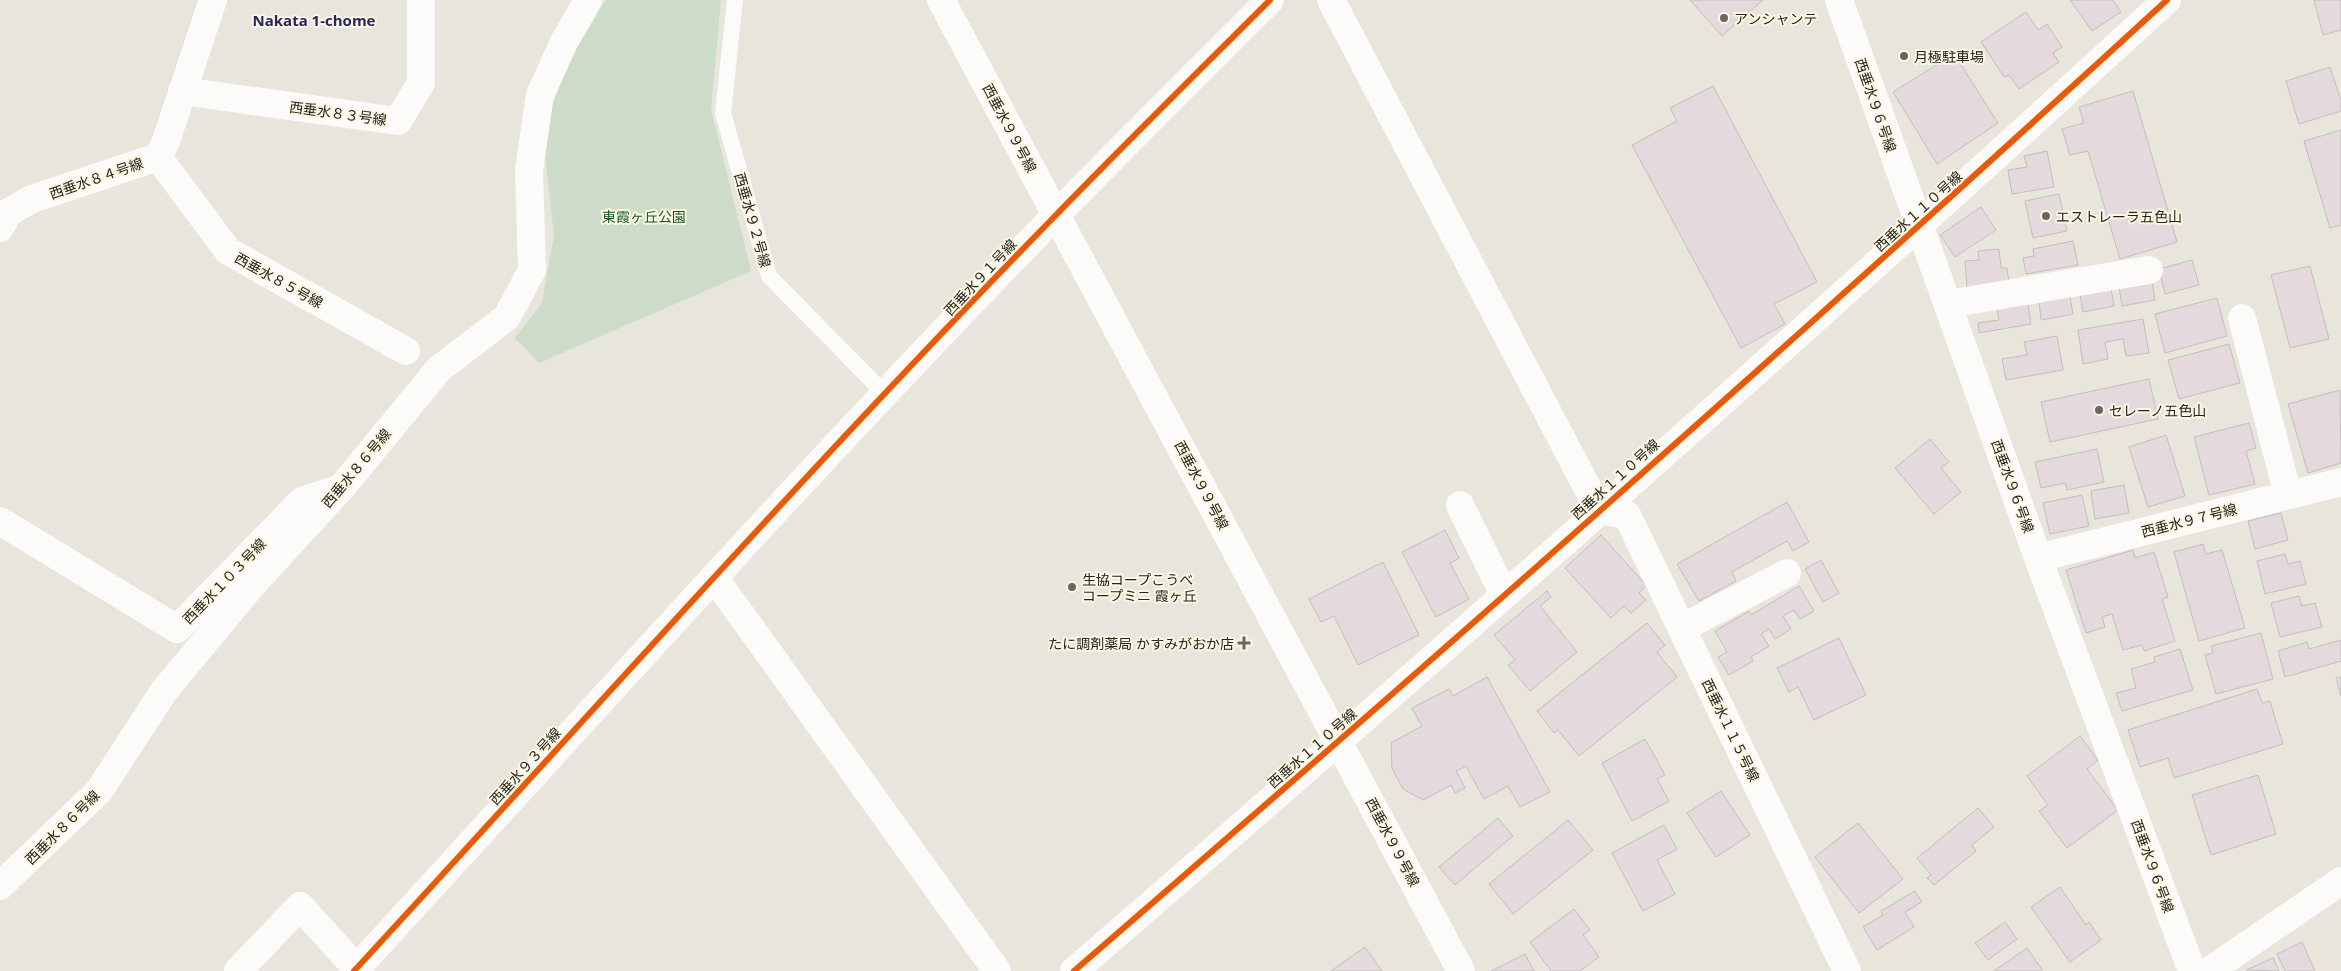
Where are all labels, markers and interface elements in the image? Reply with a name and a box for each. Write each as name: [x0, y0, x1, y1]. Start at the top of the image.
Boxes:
place label: アンシャンテ: [1734, 9, 1817, 28]
district label: Nakata 1-chome: [253, 10, 376, 30]
marker: アンシャンテ: [1718, 12, 1730, 24]
place label: 月極駐車場: [1914, 47, 1984, 66]
marker: 月極駐車場: [1898, 50, 1910, 62]
street label: 西垂水９６号線: [1851, 56, 1901, 154]
street label: 西垂水９９号線: [979, 80, 1041, 176]
street label: 西垂水８３号線: [288, 97, 388, 129]
street label: 西垂水８４号線: [47, 153, 145, 203]
street label: 西垂水１１０号線: [1870, 166, 1966, 256]
street label: 西垂水９２号線: [730, 170, 776, 270]
park label: 東霞ヶ丘公園: [602, 207, 686, 226]
place label: エストレーラ五色山: [2056, 207, 2182, 226]
marker: エストレーラ五色山: [2040, 210, 2052, 222]
street label: 西垂水９１号線: [940, 235, 1020, 319]
street label: 西垂水８５号線: [232, 248, 326, 312]
place label: セレーノ五色山: [2109, 401, 2206, 420]
marker: セレーノ五色山: [2093, 404, 2105, 416]
street label: 西垂水８６号線: [317, 424, 395, 512]
street label: 西垂水１１０号線: [1567, 434, 1663, 524]
street label: 西垂水９９号線: [1171, 437, 1233, 533]
street label: 西垂水９６号線: [1987, 437, 2039, 535]
street label: 西垂水９７号線: [2139, 499, 2239, 541]
street label: 西垂水１０３号線: [178, 534, 270, 628]
place label: 生協コープこうべ コープミニ 霞ヶ丘: [1082, 570, 1197, 605]
marker: 生協コープこうべ コープミニ 霞ヶ丘: [1066, 581, 1078, 593]
place label: たに調剤薬局 かすみがおか店: [1048, 634, 1234, 653]
marker: たに調剤薬局 かすみがおか店: [1238, 637, 1250, 649]
street label: 西垂水１１５号線: [1698, 676, 1764, 784]
street label: 西垂水１１０号線: [1264, 704, 1360, 792]
street label: 西垂水９３号線: [485, 723, 565, 809]
street label: 西垂水８６号線: [21, 786, 103, 868]
street label: 西垂水９９号線: [1362, 794, 1424, 890]
street label: 西垂水９６号線: [2127, 817, 2179, 915]

